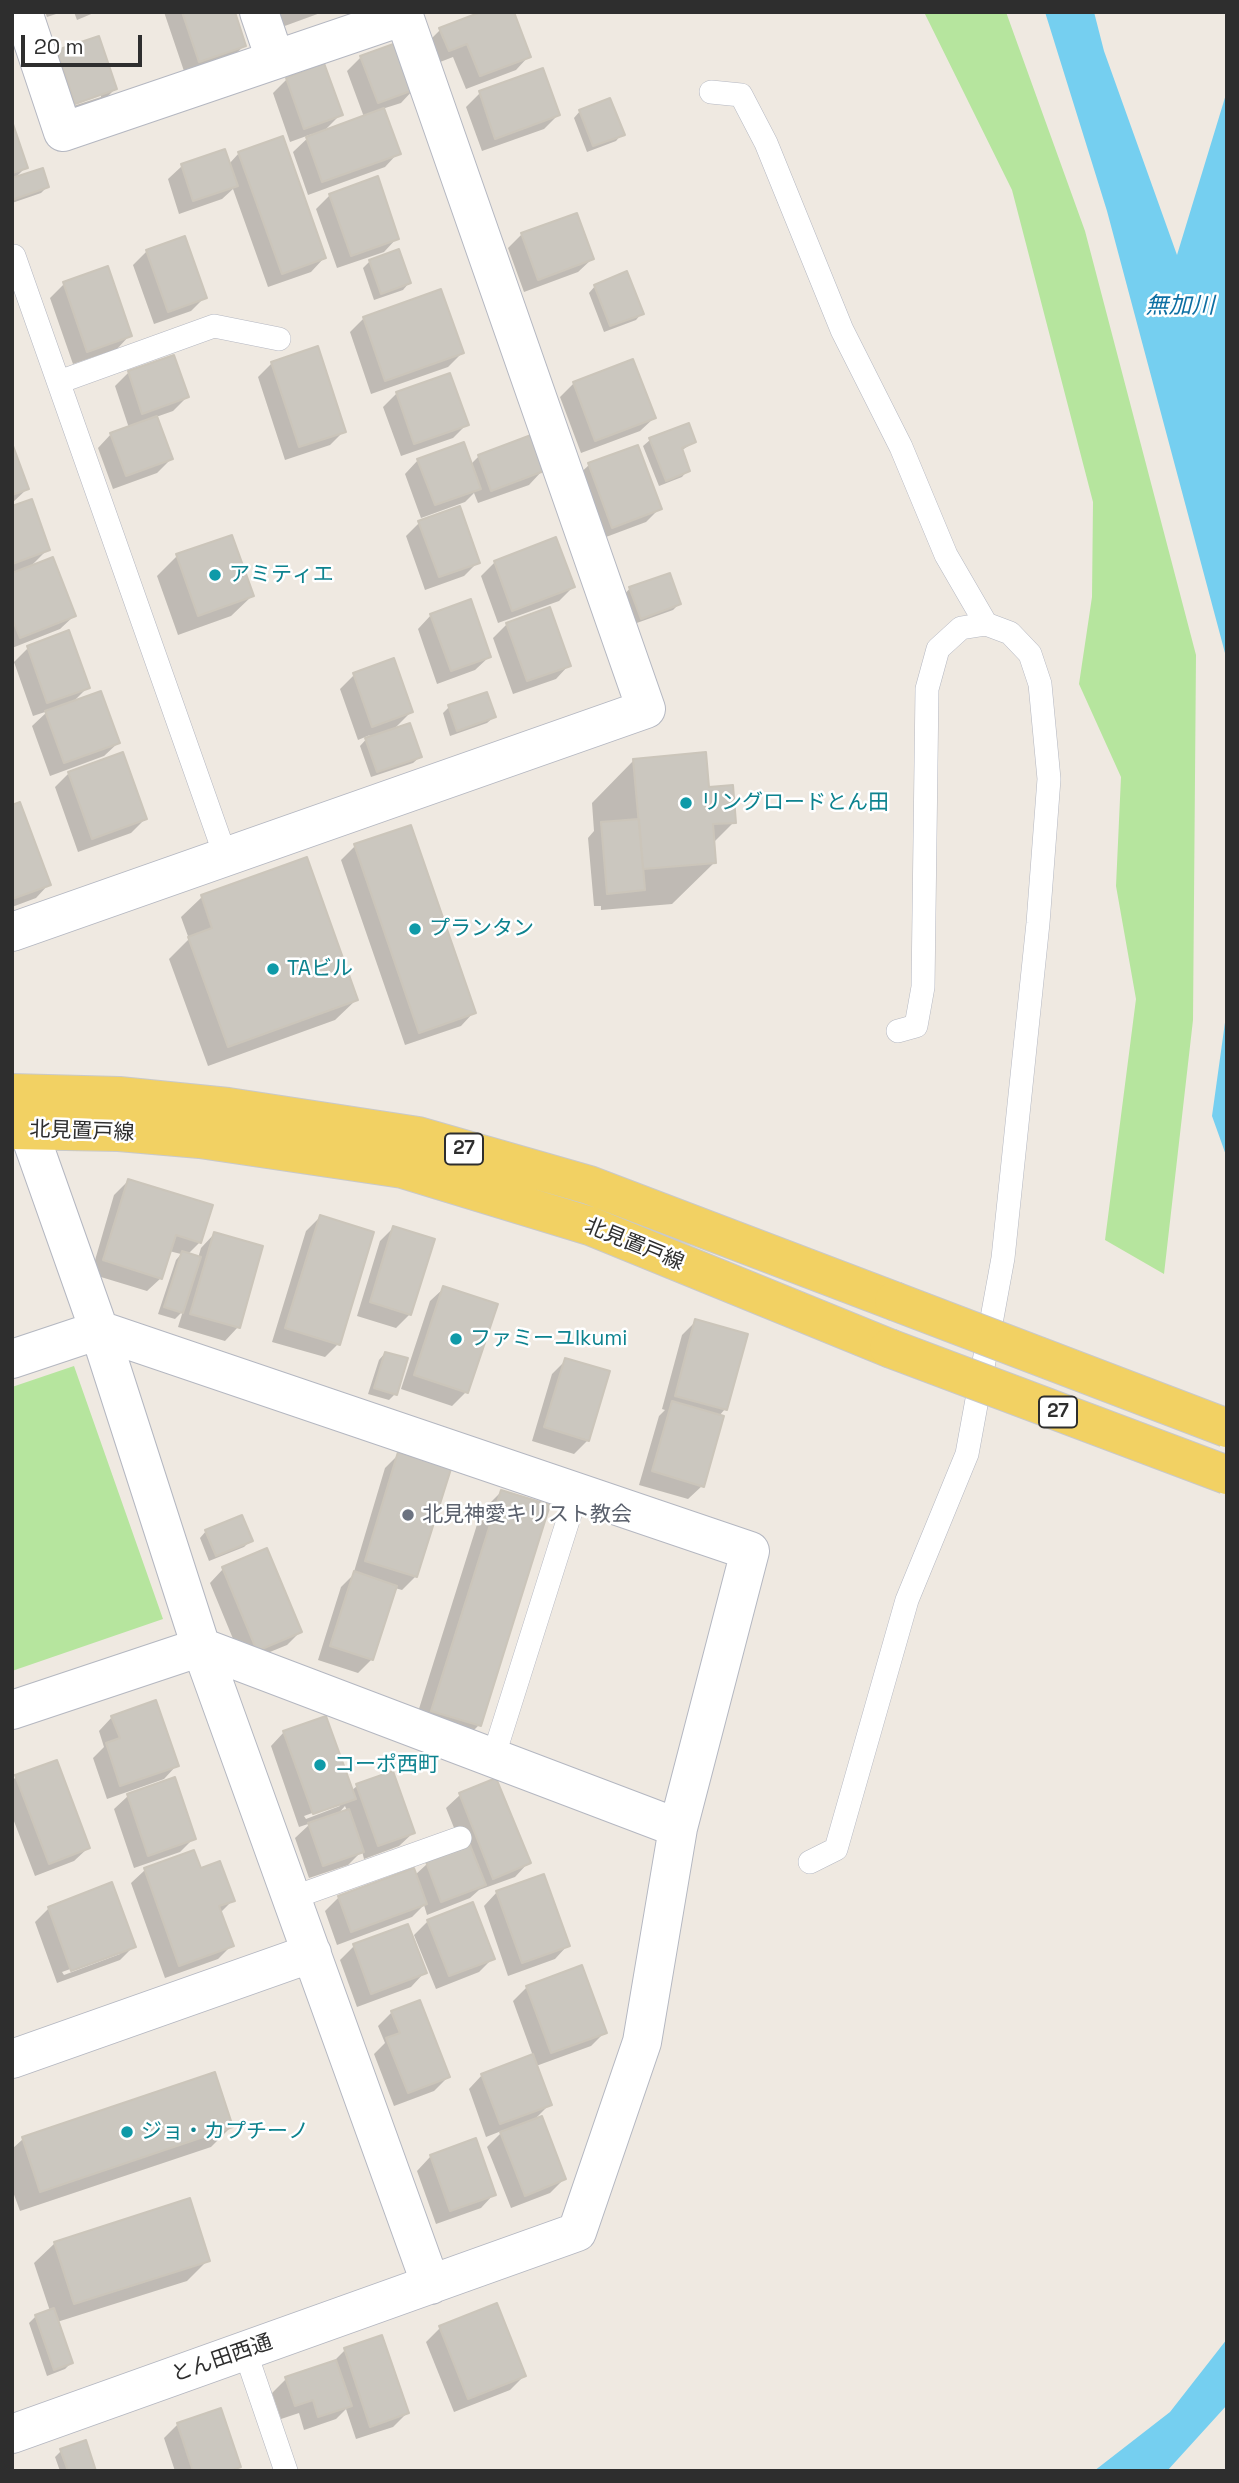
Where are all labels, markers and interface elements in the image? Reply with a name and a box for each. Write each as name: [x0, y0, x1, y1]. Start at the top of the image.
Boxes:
scale bar: [24, 21, 145, 65]
text: 20 m: [34, 33, 84, 60]
water label: 無加川: [1146, 293, 1214, 321]
place label: アミティエ: [229, 562, 334, 588]
marker: アミティエ: [207, 567, 223, 583]
place label: リングロードとん田: [700, 790, 889, 816]
marker: リングロードとん田: [678, 795, 694, 811]
place label: プランタン: [429, 916, 534, 942]
marker: プランタン: [407, 921, 423, 937]
place label: TAビル: [287, 956, 353, 982]
marker: TAビル: [265, 961, 281, 977]
street label: 北見置戸線: [29, 1118, 135, 1146]
road number: 27: [445, 1134, 483, 1164]
street label: 北見置戸線: [581, 1214, 687, 1276]
place label: ファミーユIkumi: [470, 1326, 627, 1352]
marker: ファミーユIkumi: [448, 1331, 464, 1347]
road number: 27: [1039, 1396, 1077, 1428]
place label: 北見神愛キリスト教会: [422, 1502, 632, 1528]
marker: 北見神愛キリスト教会: [400, 1507, 416, 1523]
place label: コーポ西町: [334, 1752, 439, 1778]
marker: コーポ西町: [312, 1757, 328, 1773]
place label: ジョ・カプチーノ: [141, 2119, 309, 2145]
marker: ジョ・カプチーノ: [119, 2124, 135, 2140]
street label: とん田西通: [168, 2330, 276, 2388]

